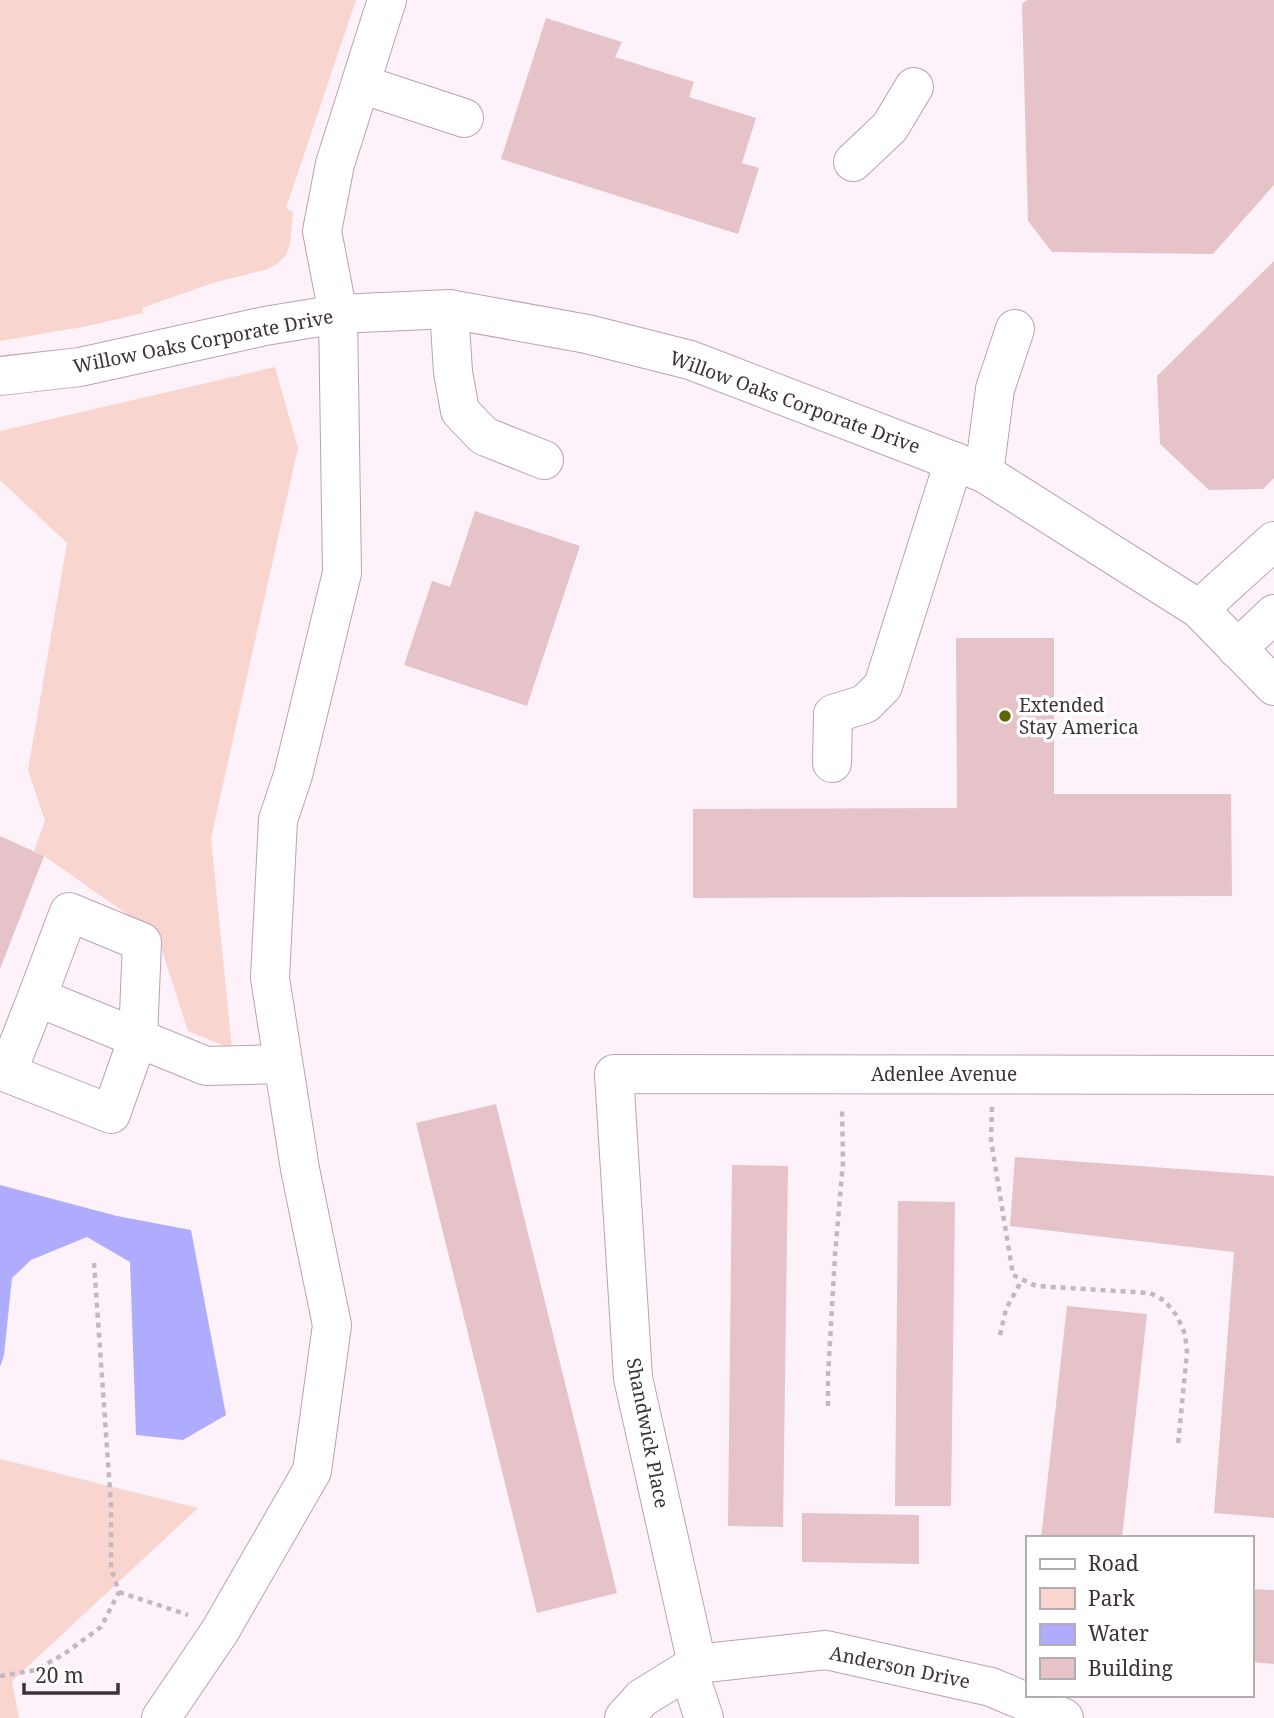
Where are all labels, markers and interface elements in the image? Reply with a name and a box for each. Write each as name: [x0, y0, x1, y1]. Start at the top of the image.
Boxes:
street label: Willow Oaks Corporate Drive: [71, 303, 335, 379]
street label: Willow Oaks Corporate Drive: [666, 345, 924, 459]
place label: Extended Stay America: [1019, 692, 1139, 740]
marker: Extended Stay America: [997, 708, 1013, 724]
street label: Adenlee Avenue: [871, 1061, 1017, 1087]
street label: Shandwick Place: [621, 1356, 675, 1510]
legend: [1026, 1536, 1253, 1697]
text: Road: [1088, 1549, 1139, 1577]
text: Park: [1088, 1584, 1135, 1612]
text: Water: [1088, 1619, 1149, 1647]
street label: Anderson Drive: [827, 1639, 973, 1695]
scale bar: [24, 1652, 119, 1696]
text: Building: [1088, 1654, 1173, 1682]
text: 20 m: [35, 1661, 84, 1689]

